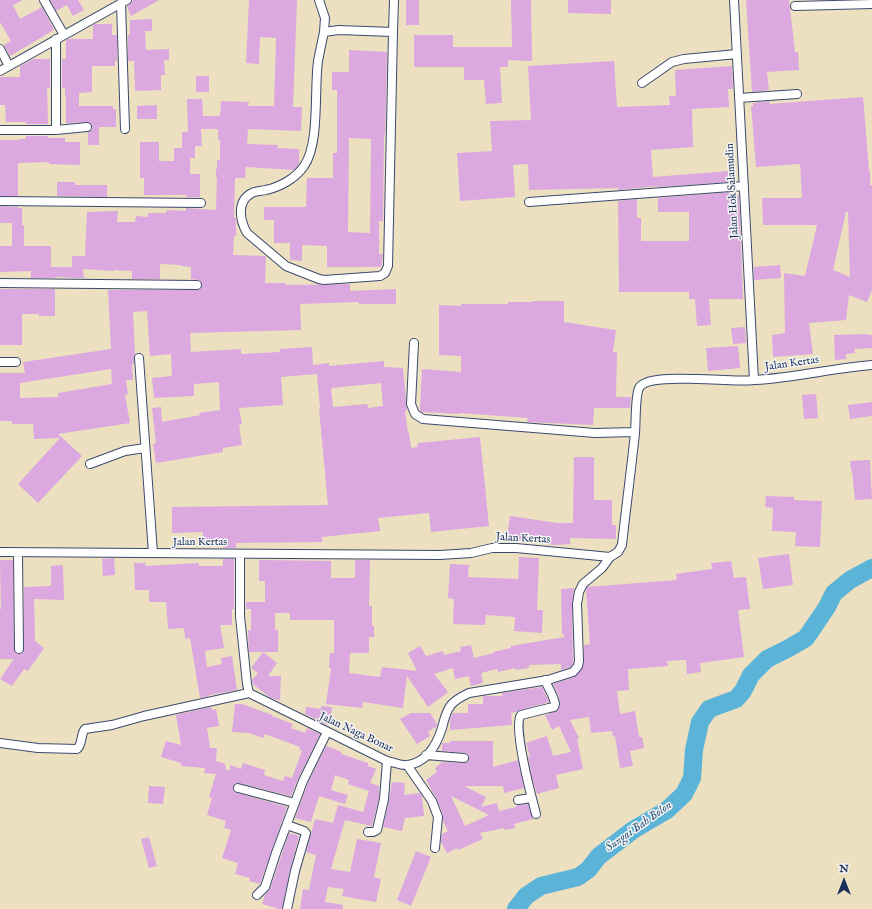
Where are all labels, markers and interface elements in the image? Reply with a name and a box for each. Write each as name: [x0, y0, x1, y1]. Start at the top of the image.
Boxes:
street label: Jalan Hok Salamudin: [724, 143, 742, 239]
street label: Jalan Kertas: [764, 354, 820, 374]
street label: Jalan Kertas: [495, 531, 551, 547]
street label: Jalan Kertas: [173, 536, 227, 550]
street label: Jalan Naga Bonar: [317, 710, 395, 756]
water label: Sungai Bah Bolon: [603, 799, 675, 855]
north arrow: [824, 861, 864, 901]
text: N: [839, 862, 849, 876]

